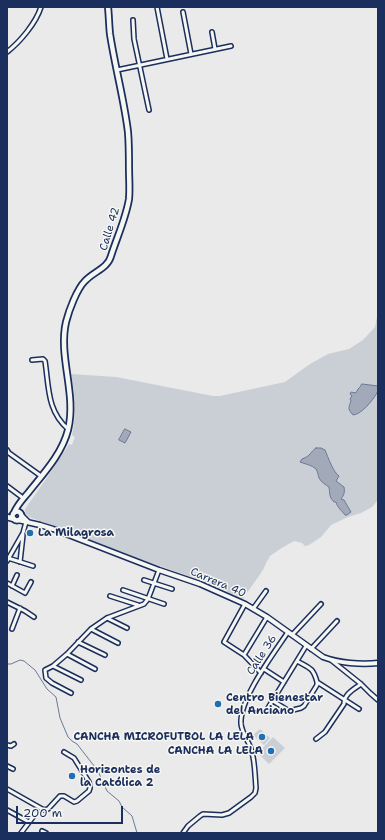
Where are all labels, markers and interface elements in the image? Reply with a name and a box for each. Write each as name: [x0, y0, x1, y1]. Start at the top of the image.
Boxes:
street label: Calle 42: [97, 206, 123, 252]
place label: La Milagrosa: [38, 526, 114, 540]
marker: La Milagrosa: [25, 528, 35, 538]
street label: Carrera 40: [188, 565, 248, 601]
street label: Calle 36: [244, 633, 280, 677]
place label: Centro Bienestar del Anciano: [226, 691, 323, 717]
marker: Centro Bienestar del Anciano: [213, 699, 223, 709]
place label: CANCHA MICROFUTBOL LA LELA: [73, 730, 254, 744]
marker: CANCHA MICROFUTBOL LA LELA: [257, 732, 267, 742]
place label: CANCHA LA LELA: [168, 744, 263, 758]
marker: CANCHA LA LELA: [266, 746, 276, 756]
place label: Horizontes de la Católica 2: [80, 763, 160, 789]
marker: Horizontes de la Católica 2: [67, 771, 77, 781]
scale bar: [18, 798, 125, 824]
text: 200 m: [23, 805, 62, 821]

